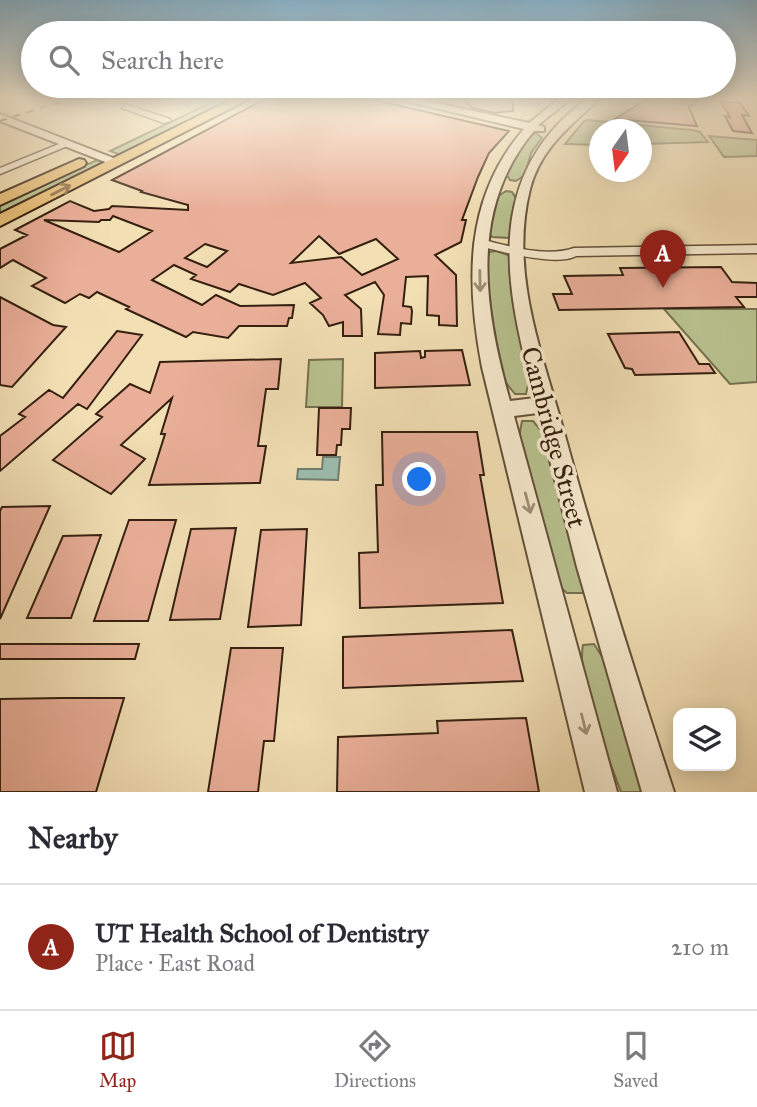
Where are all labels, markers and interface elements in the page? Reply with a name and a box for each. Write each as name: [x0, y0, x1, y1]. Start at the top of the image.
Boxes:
search box: [21, 21, 736, 98]
icon: search: [45, 41, 83, 79]
text: Search here: [101, 44, 224, 76]
north arrow: [589, 119, 652, 182]
one-way arrow: [50, 183, 71, 197]
pin: A: [640, 230, 686, 288]
one-way arrow: [474, 270, 487, 293]
street label: Cambridge Street: [514, 343, 594, 531]
your location: [402, 462, 436, 496]
one-way arrow: [522, 491, 535, 514]
map controls: [673, 708, 736, 771]
button: layers: [673, 708, 736, 771]
one-way arrow: [578, 712, 591, 735]
text: Nearby: [28, 820, 118, 856]
text: UT Health School of Dentistry: [95, 917, 428, 949]
text: A: [43, 933, 59, 961]
text: 210 m: [671, 933, 729, 961]
text: Place · East Road: [95, 949, 255, 977]
tab: Map: [99, 1027, 137, 1092]
tab: Directions: [334, 1027, 416, 1092]
tab: Saved: [613, 1027, 658, 1092]

